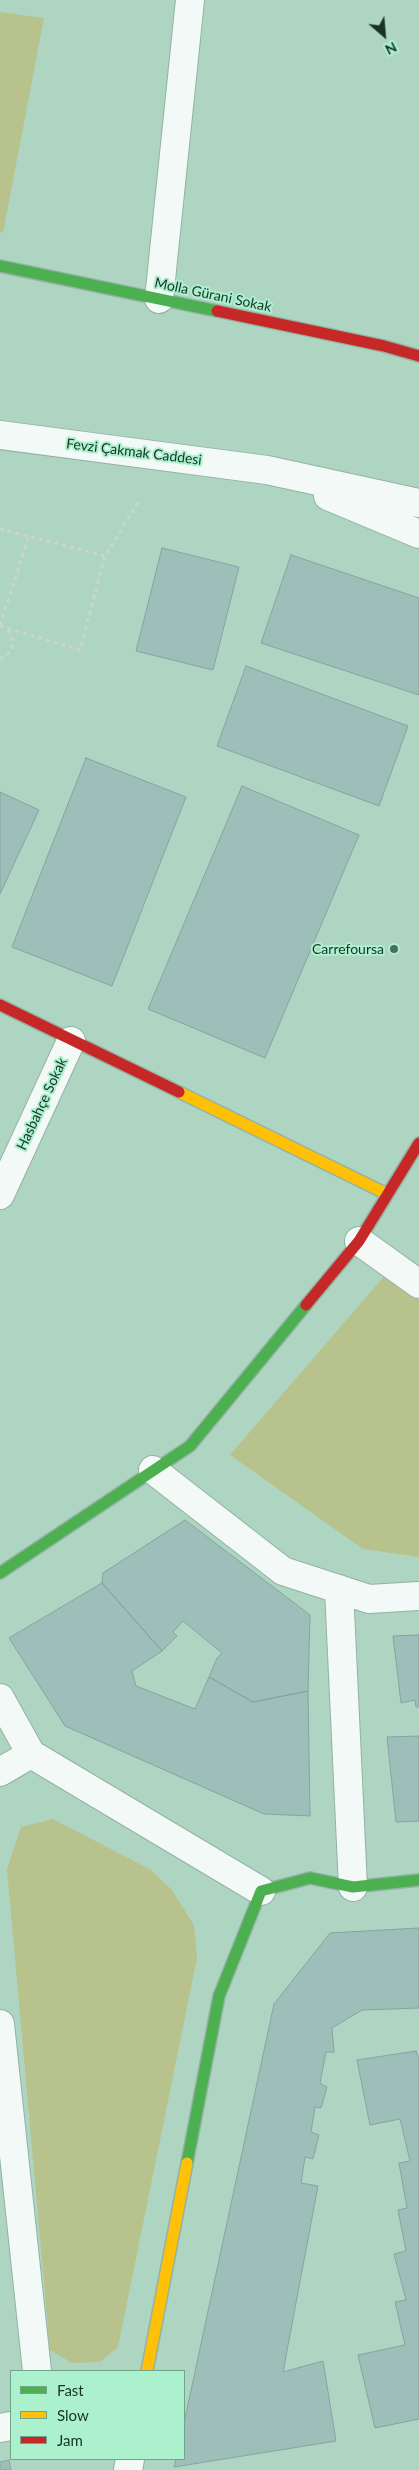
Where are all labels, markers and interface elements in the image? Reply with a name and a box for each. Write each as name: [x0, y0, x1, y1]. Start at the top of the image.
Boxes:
north arrow: [359, 10, 409, 60]
text: N: [382, 39, 400, 59]
street label: Molla Gürani Sokak: [153, 274, 273, 316]
street label: Fevzi Çakmak Caddesi: [65, 435, 203, 469]
place label: Carrefoursa: [312, 941, 384, 957]
marker: Carrefoursa: [388, 943, 400, 955]
street label: Hasbahçe Sokak: [13, 1055, 71, 1153]
legend: [10, 2370, 185, 2460]
text: Fast: [57, 2381, 84, 2399]
text: Slow: [57, 2406, 89, 2424]
text: Jam: [57, 2431, 83, 2449]

